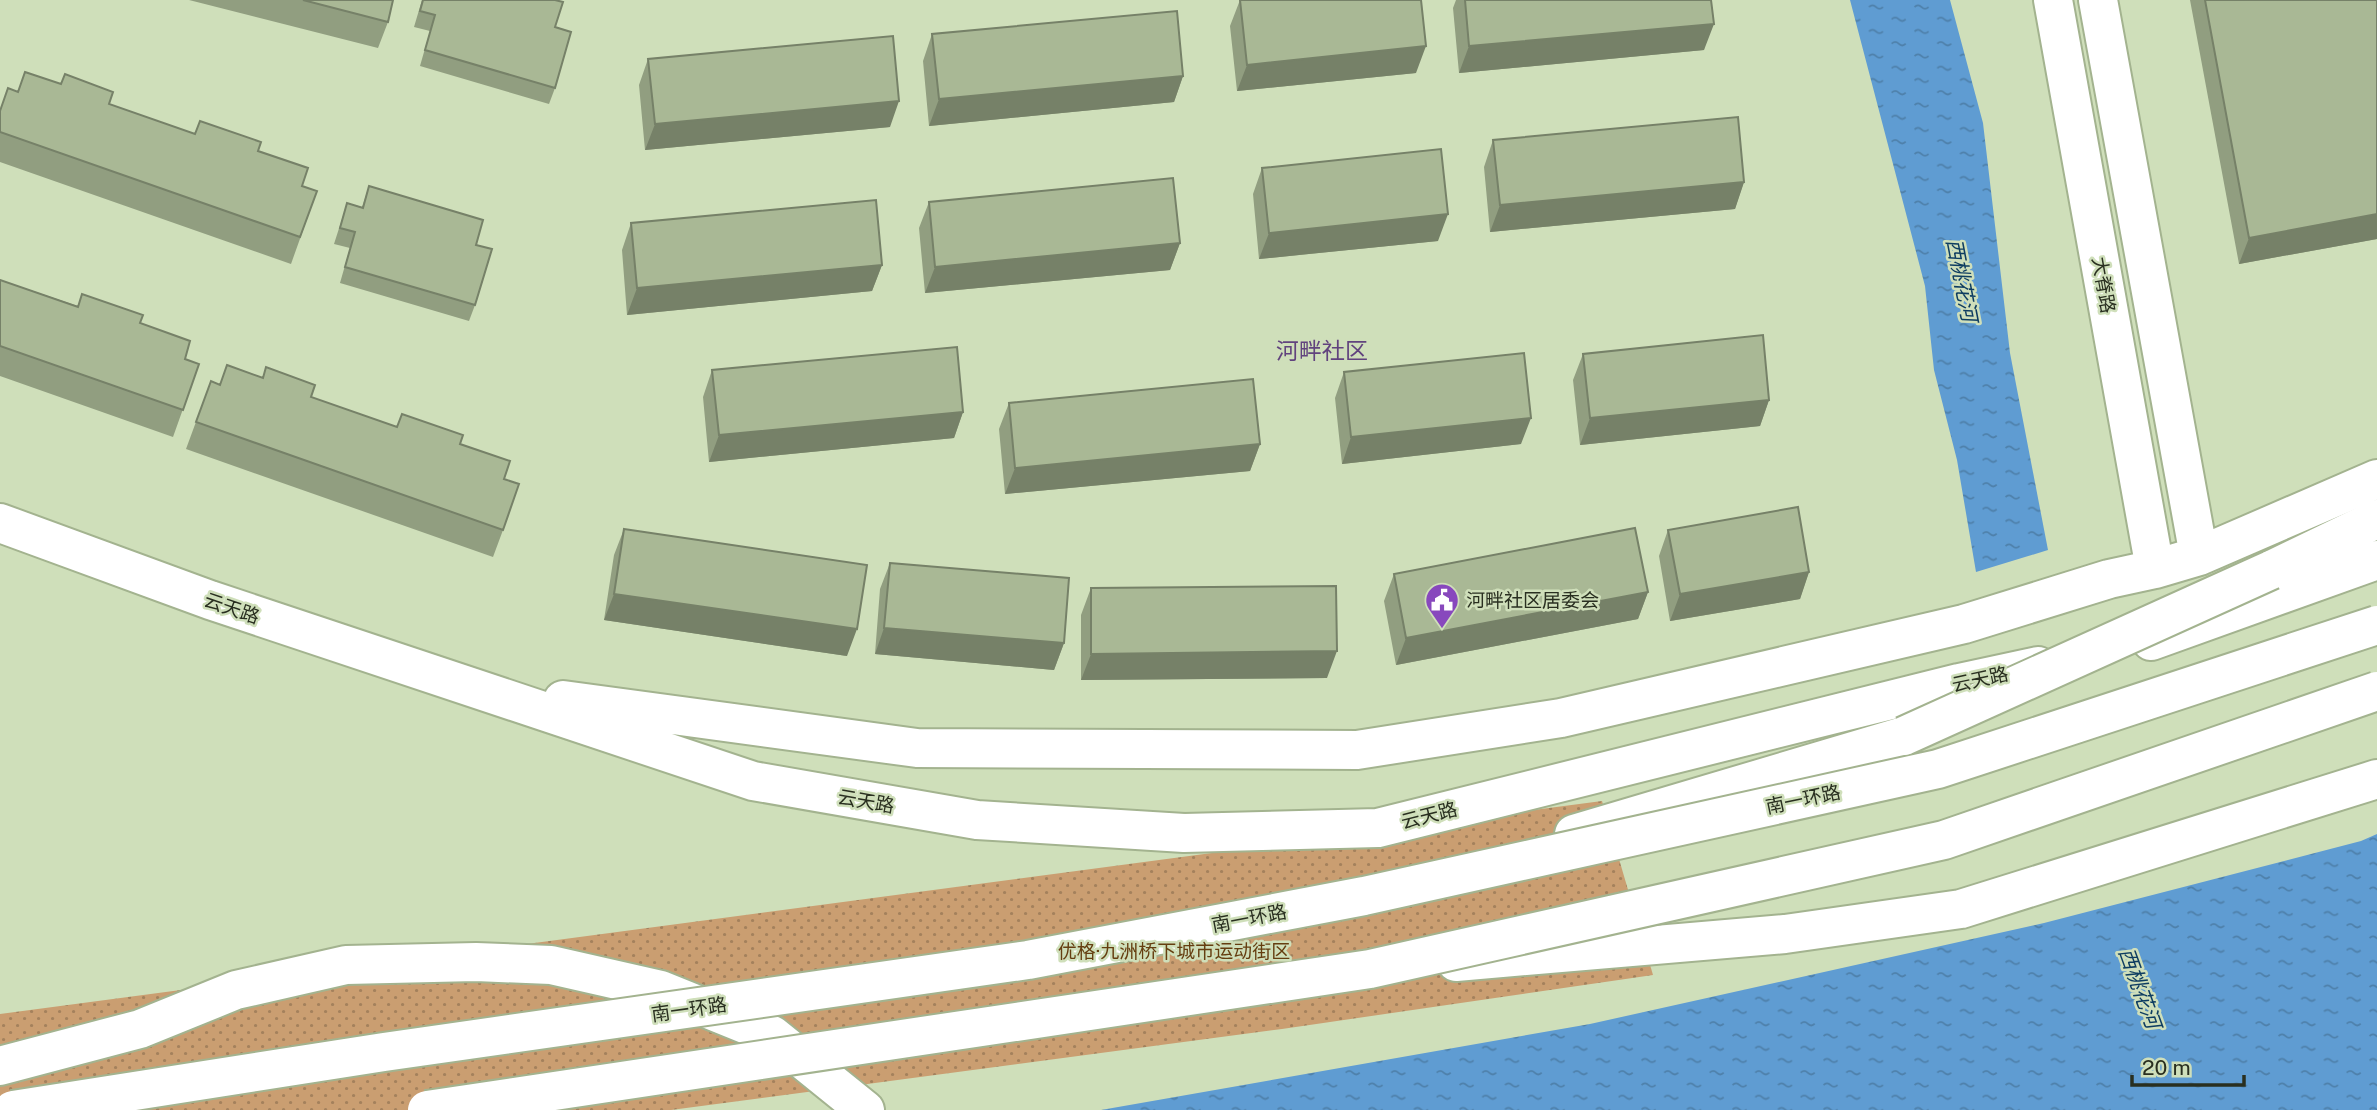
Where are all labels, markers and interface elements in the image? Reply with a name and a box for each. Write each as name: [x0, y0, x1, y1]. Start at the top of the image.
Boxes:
water label: 西桃花河: [1942, 236, 1983, 328]
street label: 大脊路: [2088, 255, 2120, 315]
district label: 河畔社区: [1276, 337, 1368, 364]
public building icon: 河畔社区居委会: [1423, 581, 1461, 630]
street label: 云天路: [201, 588, 263, 628]
place label: 河畔社区居委会: [1466, 589, 1599, 611]
street label: 云天路: [1950, 662, 2010, 696]
street label: 南一环路: [1764, 780, 1842, 818]
street label: 云天路: [836, 785, 896, 817]
street label: 云天路: [1399, 797, 1459, 833]
street label: 南一环路: [1210, 900, 1288, 936]
park label: 优格·九洲桥下城市运动街区: [1058, 940, 1290, 962]
water label: 西桃花河: [2114, 944, 2167, 1036]
street label: 南一环路: [650, 993, 728, 1025]
scale bar: [2132, 1044, 2244, 1088]
text: 20 m: [2142, 1055, 2191, 1080]

